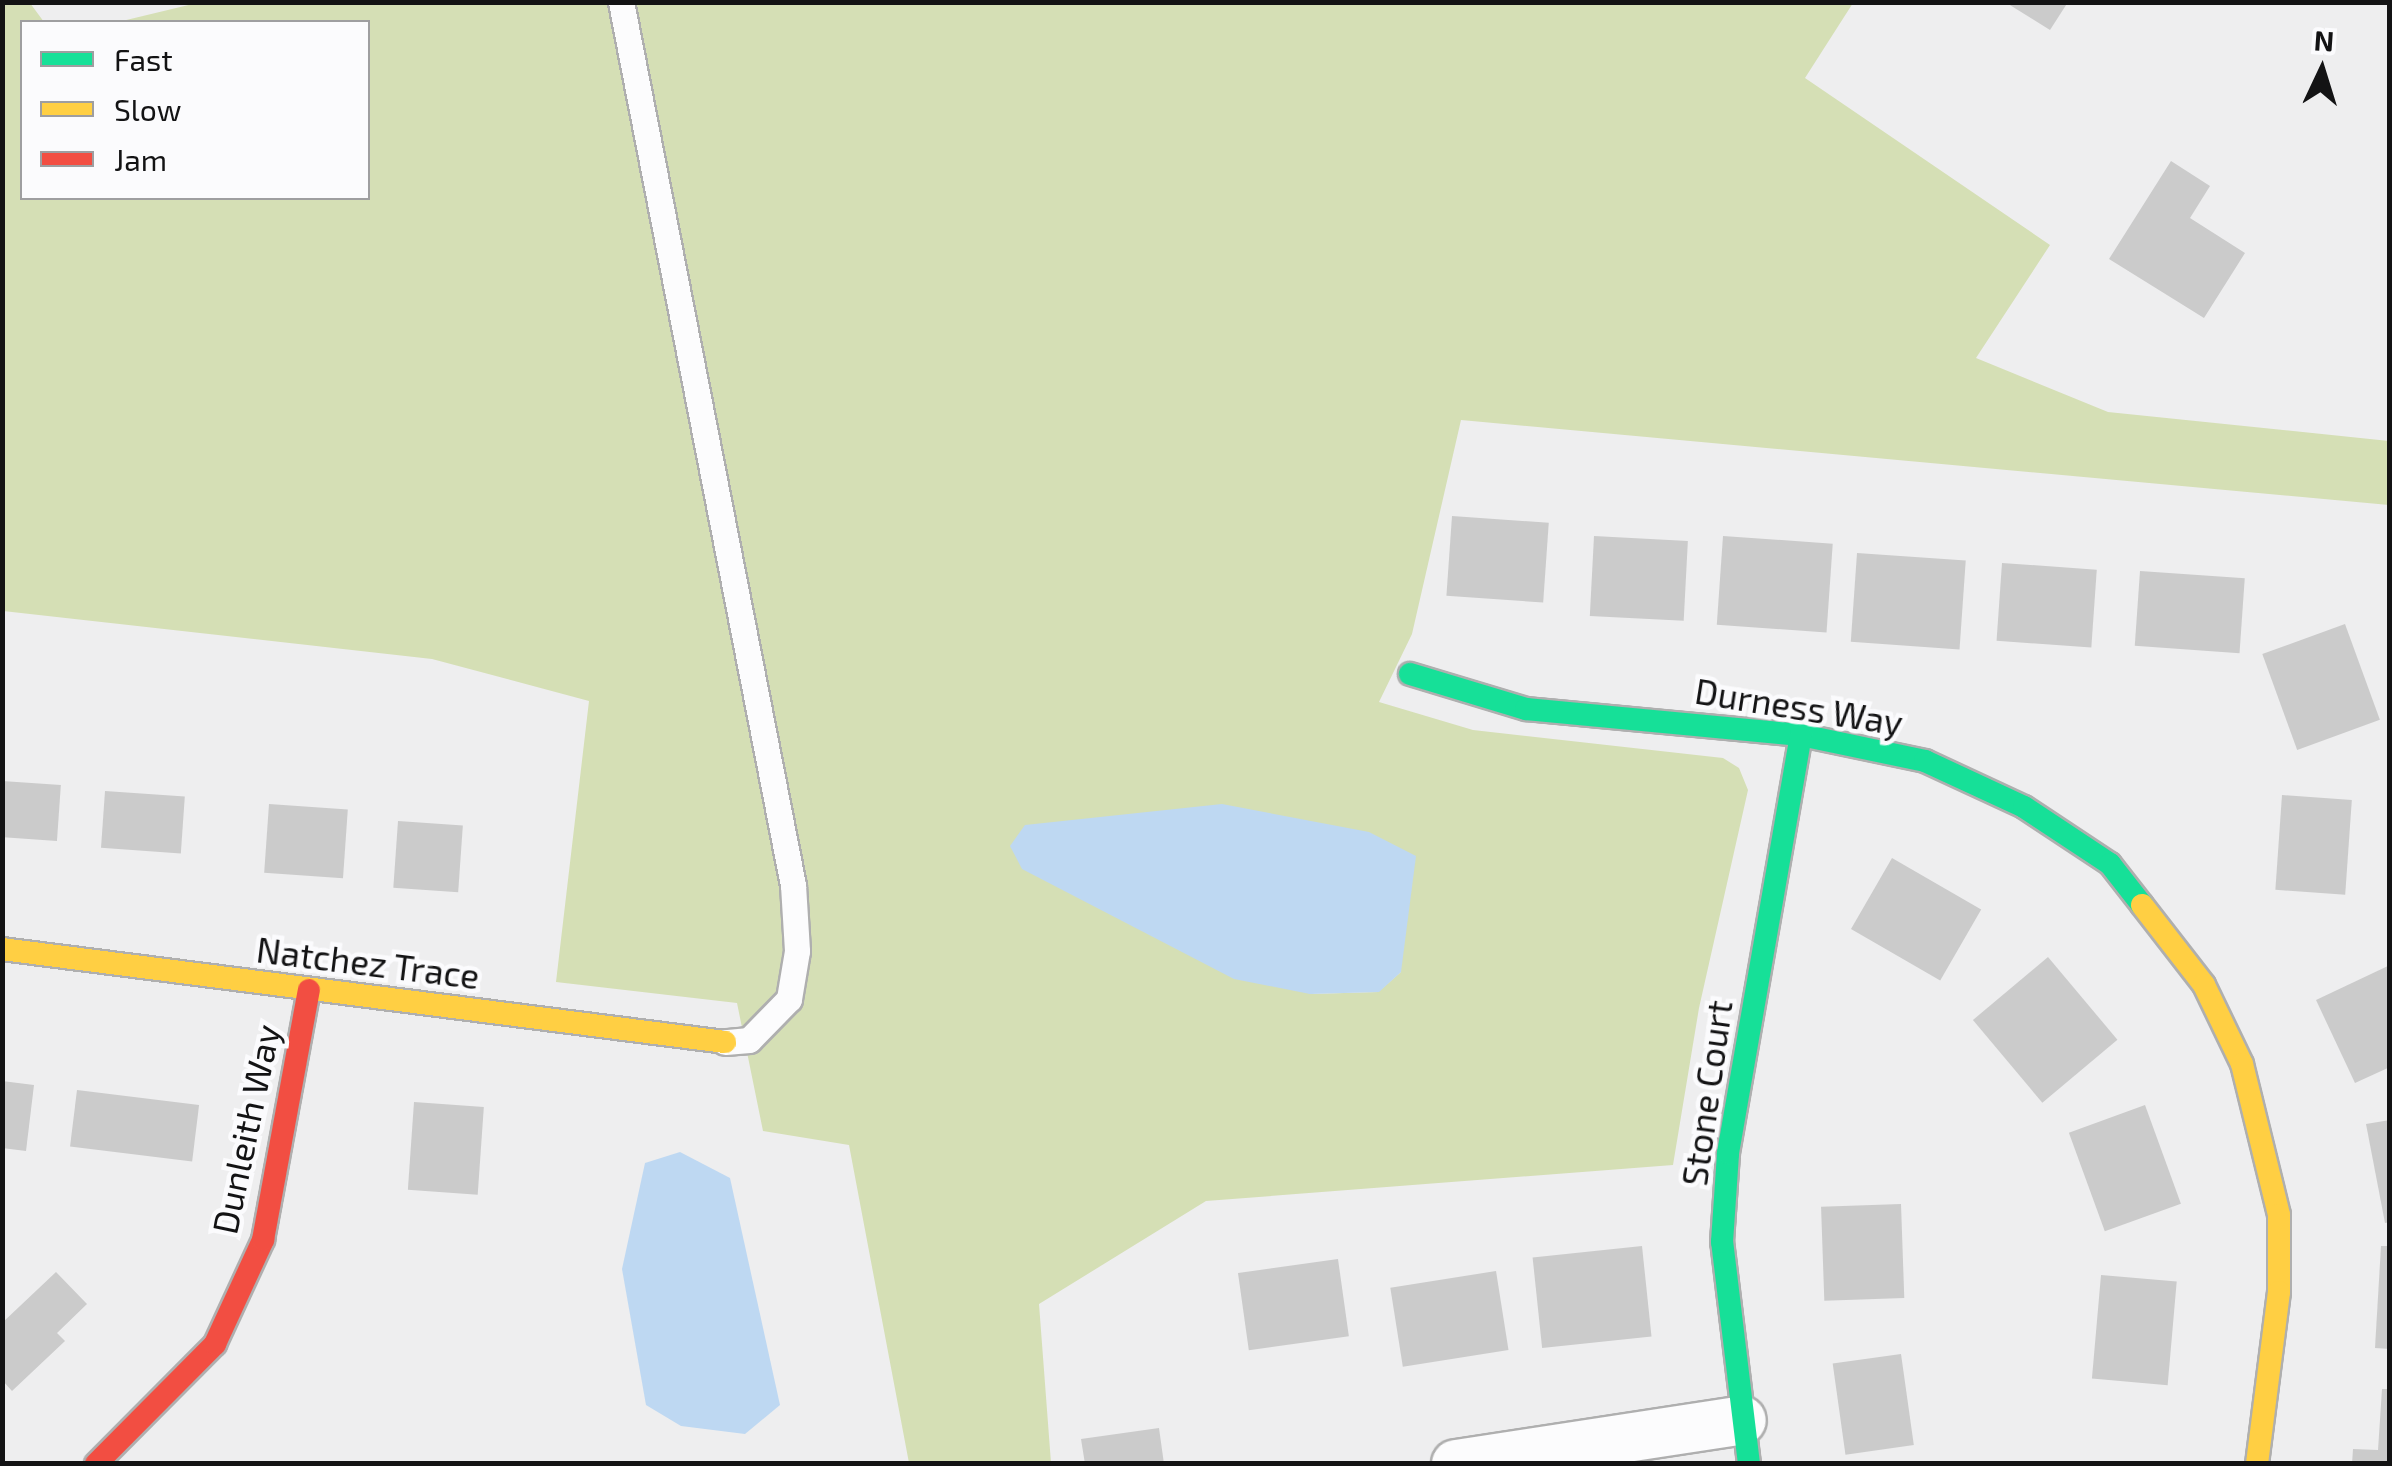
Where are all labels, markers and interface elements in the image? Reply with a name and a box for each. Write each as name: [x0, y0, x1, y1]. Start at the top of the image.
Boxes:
legend: [20, 20, 370, 200]
north arrow: [2272, 20, 2372, 120]
text: N: [2313, 22, 2335, 58]
text: Fast: [114, 41, 173, 77]
text: Slow: [114, 91, 181, 127]
text: Jam: [114, 141, 167, 177]
street label: Durness Way: [1692, 669, 1906, 743]
street label: Natchez Trace: [254, 927, 482, 997]
street label: Stone Court: [1672, 998, 1740, 1188]
street label: Dunleith Way: [202, 1020, 288, 1238]

